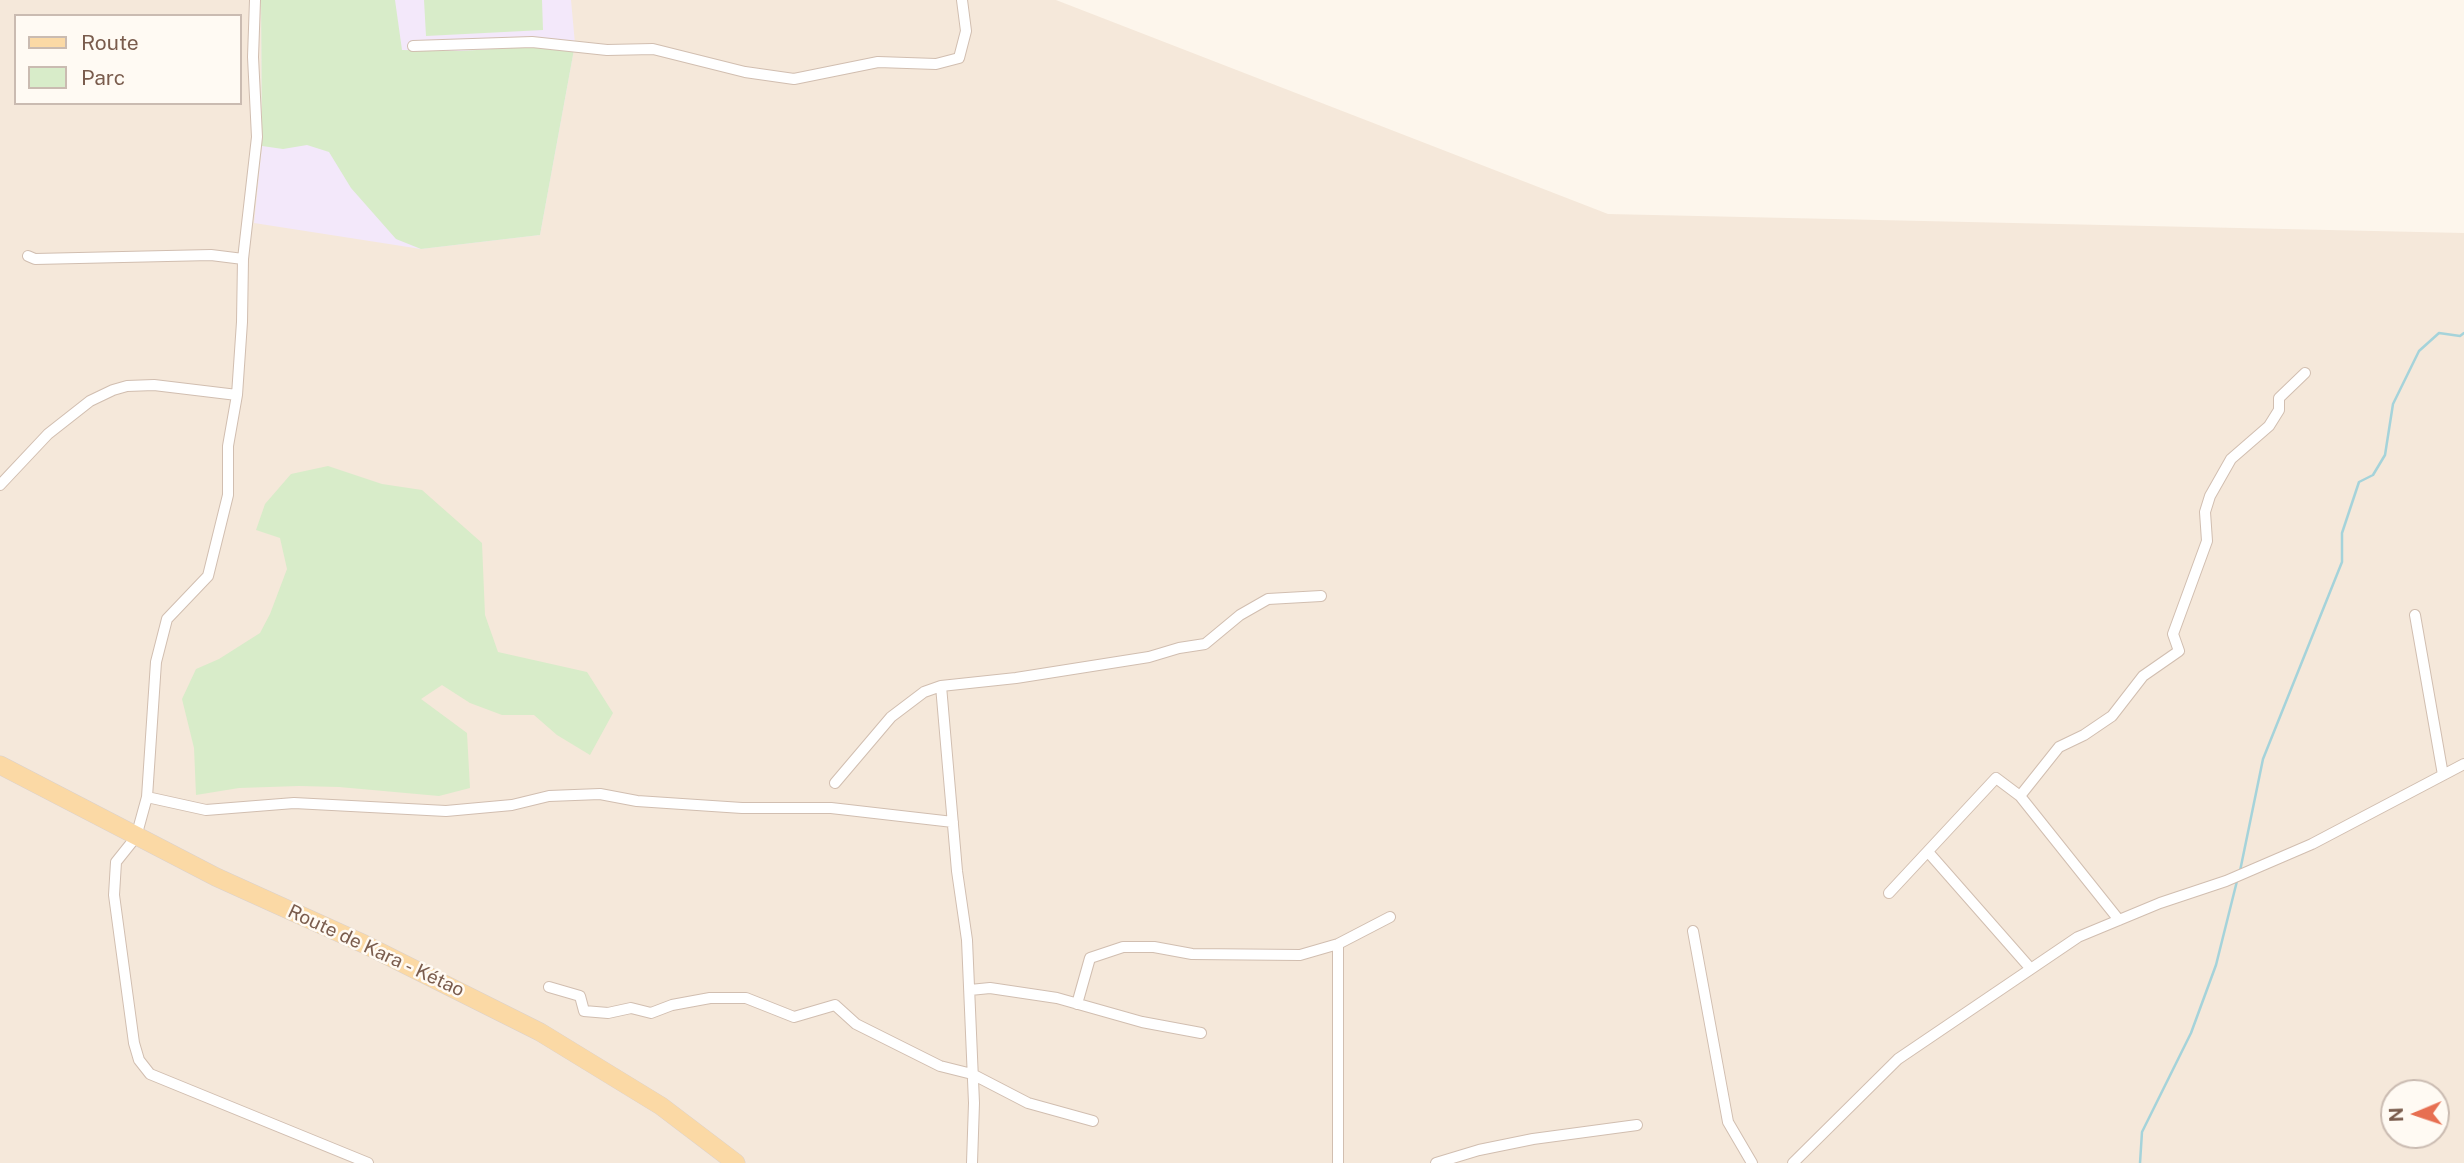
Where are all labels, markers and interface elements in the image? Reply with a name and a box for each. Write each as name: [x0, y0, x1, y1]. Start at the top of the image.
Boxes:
legend: [14, 14, 242, 105]
text: Route: [81, 30, 139, 55]
text: Parc: [81, 65, 125, 90]
street label: Route de Kara - Kétao: [284, 900, 468, 1002]
north arrow: [2380, 1079, 2450, 1149]
text: N: [2385, 1107, 2407, 1122]

